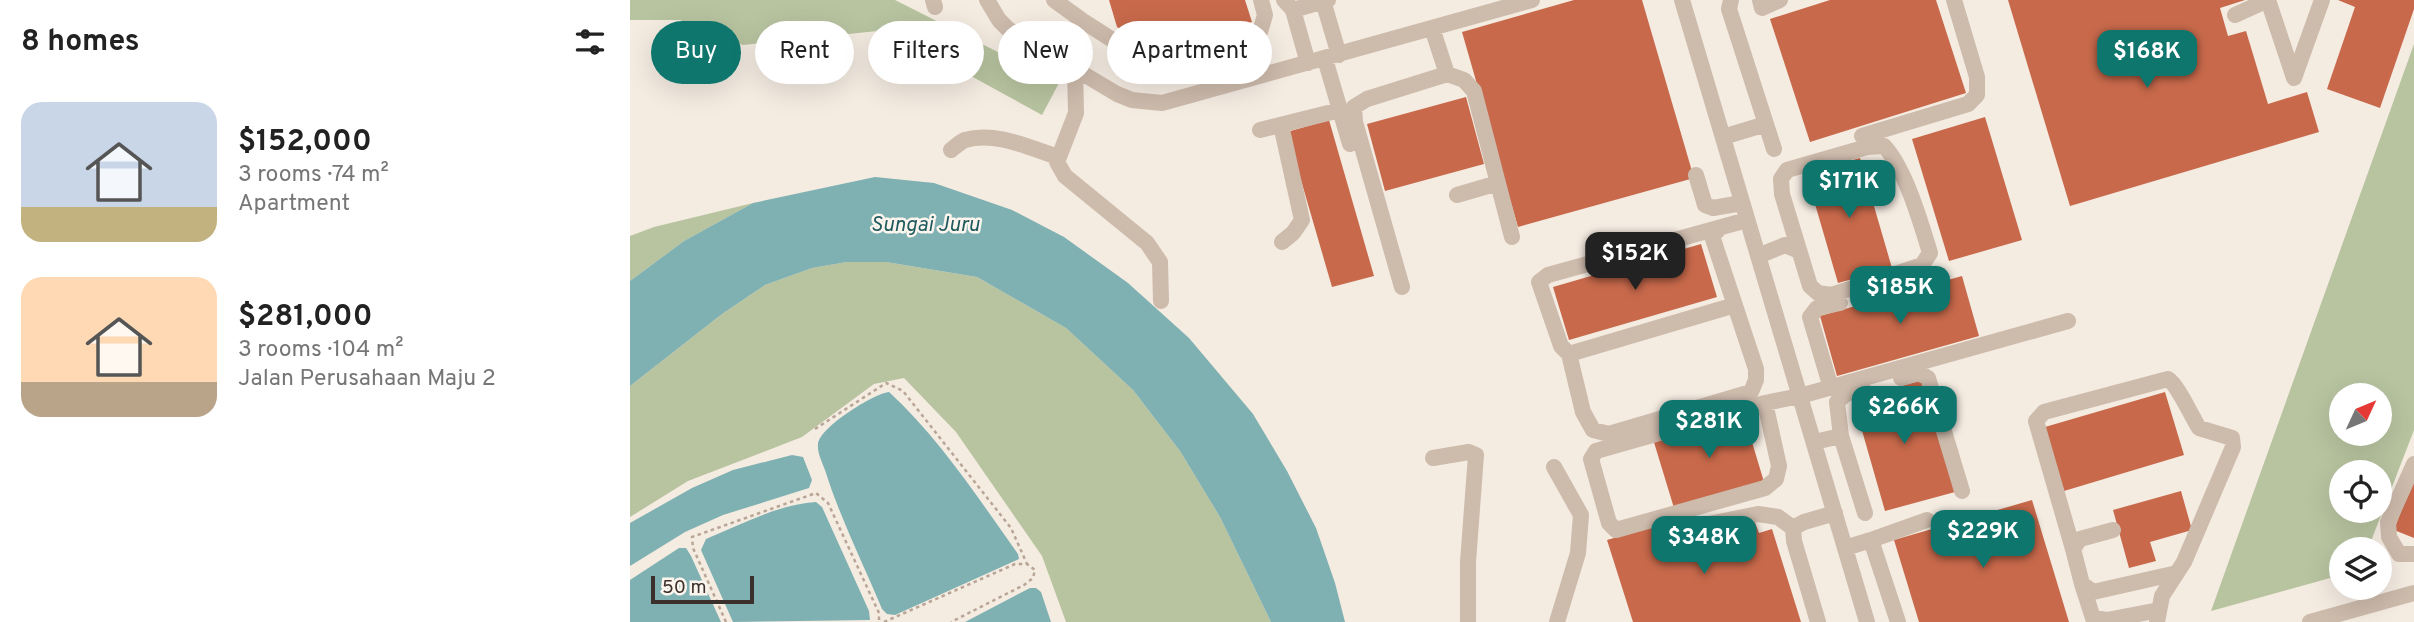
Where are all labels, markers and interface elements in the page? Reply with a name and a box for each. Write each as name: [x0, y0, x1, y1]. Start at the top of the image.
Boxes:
chip: Buy: [651, 21, 741, 84]
chip: Rent: [755, 21, 854, 84]
chip: Filters: [868, 21, 984, 84]
chip: New: [998, 21, 1093, 84]
chip: Apartment: [1107, 21, 1272, 84]
icon: filters: [571, 23, 609, 61]
text: 8 homes: [21, 24, 140, 61]
pin: $168K: [2098, 31, 2196, 90]
text: $168K: [2113, 38, 2181, 67]
text: $152,000: [238, 124, 372, 161]
icon: home: [77, 130, 161, 214]
pin: $171K: [1800, 160, 1898, 220]
text: 3 rooms · 74 m²: [238, 161, 389, 190]
text: $171K: [1818, 168, 1880, 197]
text: Apartment: [238, 190, 350, 219]
water label: Sungai Juru: [871, 212, 980, 239]
pin: $152K: [1586, 232, 1684, 292]
text: $152K: [1601, 240, 1669, 269]
pin: $185K: [1851, 266, 1949, 326]
text: $185K: [1866, 274, 1934, 303]
text: $281,000: [238, 299, 372, 336]
icon: home: [77, 305, 161, 389]
text: 3 rooms · 104 m²: [238, 336, 403, 365]
text: Jalan Perusahaan Maju 2: [238, 365, 496, 394]
north arrow: [2329, 383, 2392, 446]
map controls: [2329, 383, 2392, 600]
pin: $266K: [1855, 386, 1953, 446]
text: $266K: [1868, 394, 1940, 423]
pin: $281K: [1660, 400, 1758, 460]
text: $281K: [1675, 408, 1743, 437]
button: locate: [2329, 460, 2392, 523]
pin: $229K: [1934, 510, 2032, 570]
pin: $348K: [1655, 516, 1753, 576]
text: $229K: [1947, 518, 2019, 547]
text: $348K: [1667, 524, 1741, 553]
button: layers: [2329, 537, 2392, 600]
scale bar: [651, 573, 754, 605]
text: 50 m: [662, 576, 707, 600]

